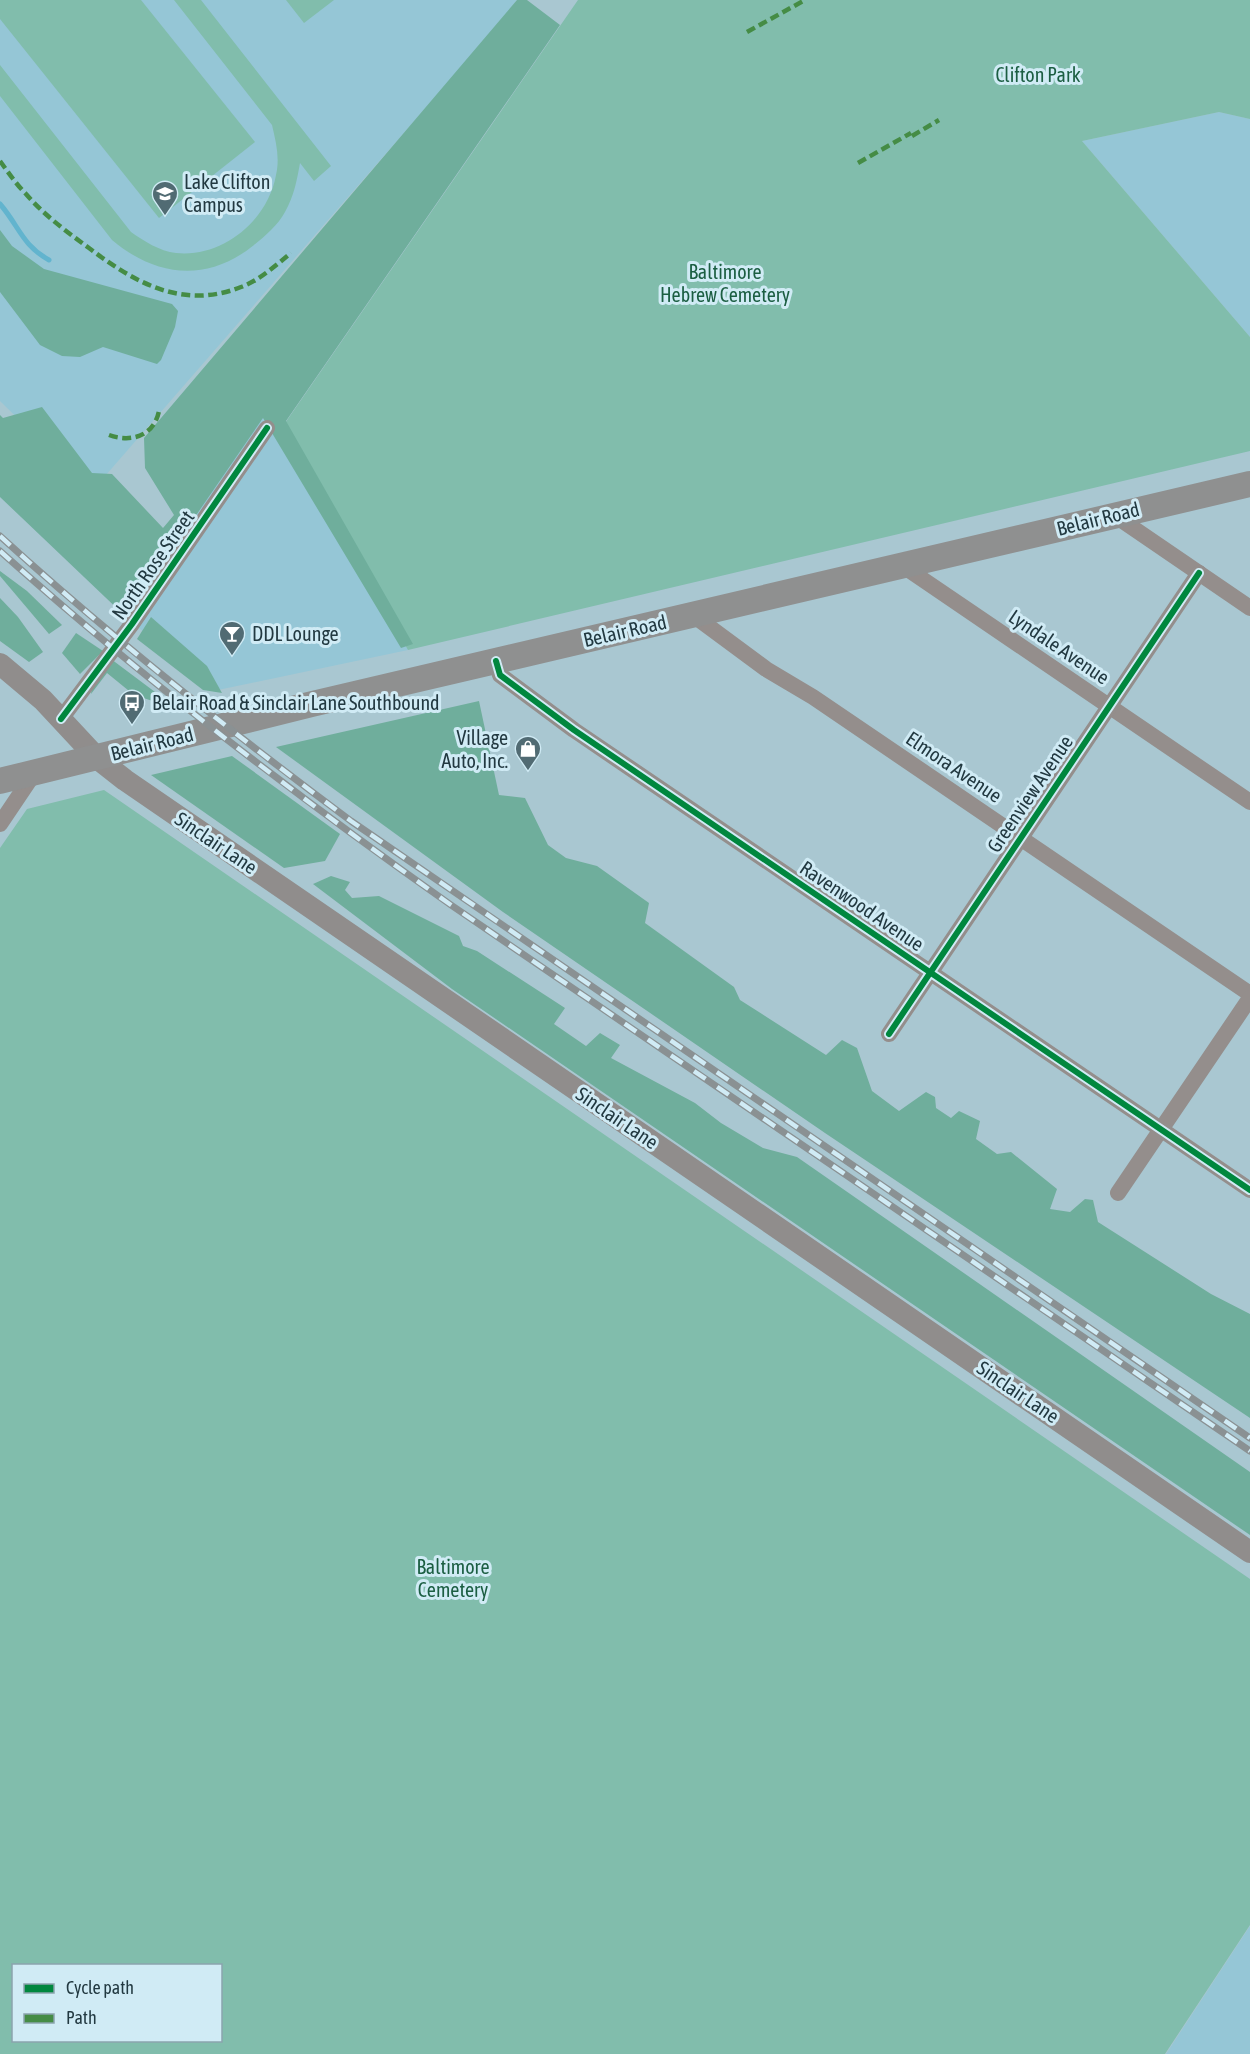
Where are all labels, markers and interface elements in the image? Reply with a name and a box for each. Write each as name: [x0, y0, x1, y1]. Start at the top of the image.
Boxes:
park label: Clifton Park: [995, 63, 1081, 86]
place label: Lake Clifton Campus: [184, 170, 270, 216]
school or university icon: Lake Clifton Campus: [150, 179, 180, 217]
park label: Baltimore Hebrew Cemetery: [660, 260, 790, 306]
street label: Belair Road: [1054, 497, 1142, 540]
street label: North Rose Street: [107, 506, 199, 623]
street label: Lyndale Avenue: [1005, 605, 1114, 689]
street label: Belair Road: [581, 610, 669, 651]
bar icon: DDL Lounge: [217, 619, 247, 657]
place label: DDL Lounge: [252, 622, 339, 645]
bus stop icon: Belair Road & Sinclair Lane Southbound: [117, 688, 147, 726]
place label: Belair Road & Sinclair Lane Southbound: [152, 691, 440, 714]
street label: Belair Road: [108, 722, 196, 765]
place label: Village Auto, Inc.: [442, 726, 508, 772]
street label: Elmora Avenue: [902, 726, 1007, 807]
street label: Greenview Avenue: [982, 731, 1077, 857]
shop icon: Village Auto, Inc.: [513, 734, 543, 772]
street label: Sinclair Lane: [171, 807, 262, 878]
street label: Ravenwood Avenue: [796, 856, 929, 955]
street label: Sinclair Lane: [572, 1082, 663, 1153]
street label: Sinclair Lane: [973, 1356, 1064, 1427]
park label: Baltimore Cemetery: [416, 1555, 490, 1601]
legend: [12, 1964, 222, 2042]
text: Cycle path: [66, 1977, 134, 1998]
text: Path: [66, 2007, 97, 2028]

